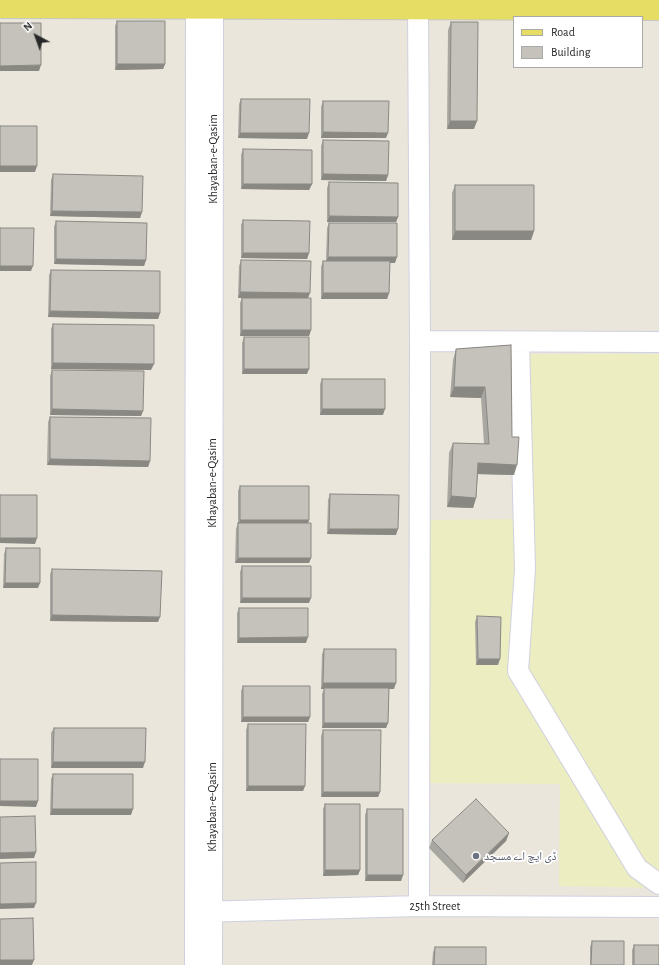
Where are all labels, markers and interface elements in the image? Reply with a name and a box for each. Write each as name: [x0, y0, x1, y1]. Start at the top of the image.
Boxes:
north arrow: [16, 16, 56, 56]
legend: [513, 16, 643, 68]
text: N: [21, 20, 34, 33]
text: Road: [551, 26, 575, 38]
text: Building: [551, 46, 591, 58]
street label: Khayaban-e-Qasim: [206, 114, 220, 204]
street label: Khayaban-e-Qasim: [205, 438, 219, 528]
street label: Khayaban-e-Qasim: [205, 762, 219, 852]
place label: ڈی ایچ اے مسجد: [484, 849, 557, 863]
marker: ڈی ایچ اے مسجد: [471, 851, 481, 861]
street label: 25th Street: [410, 899, 460, 913]

